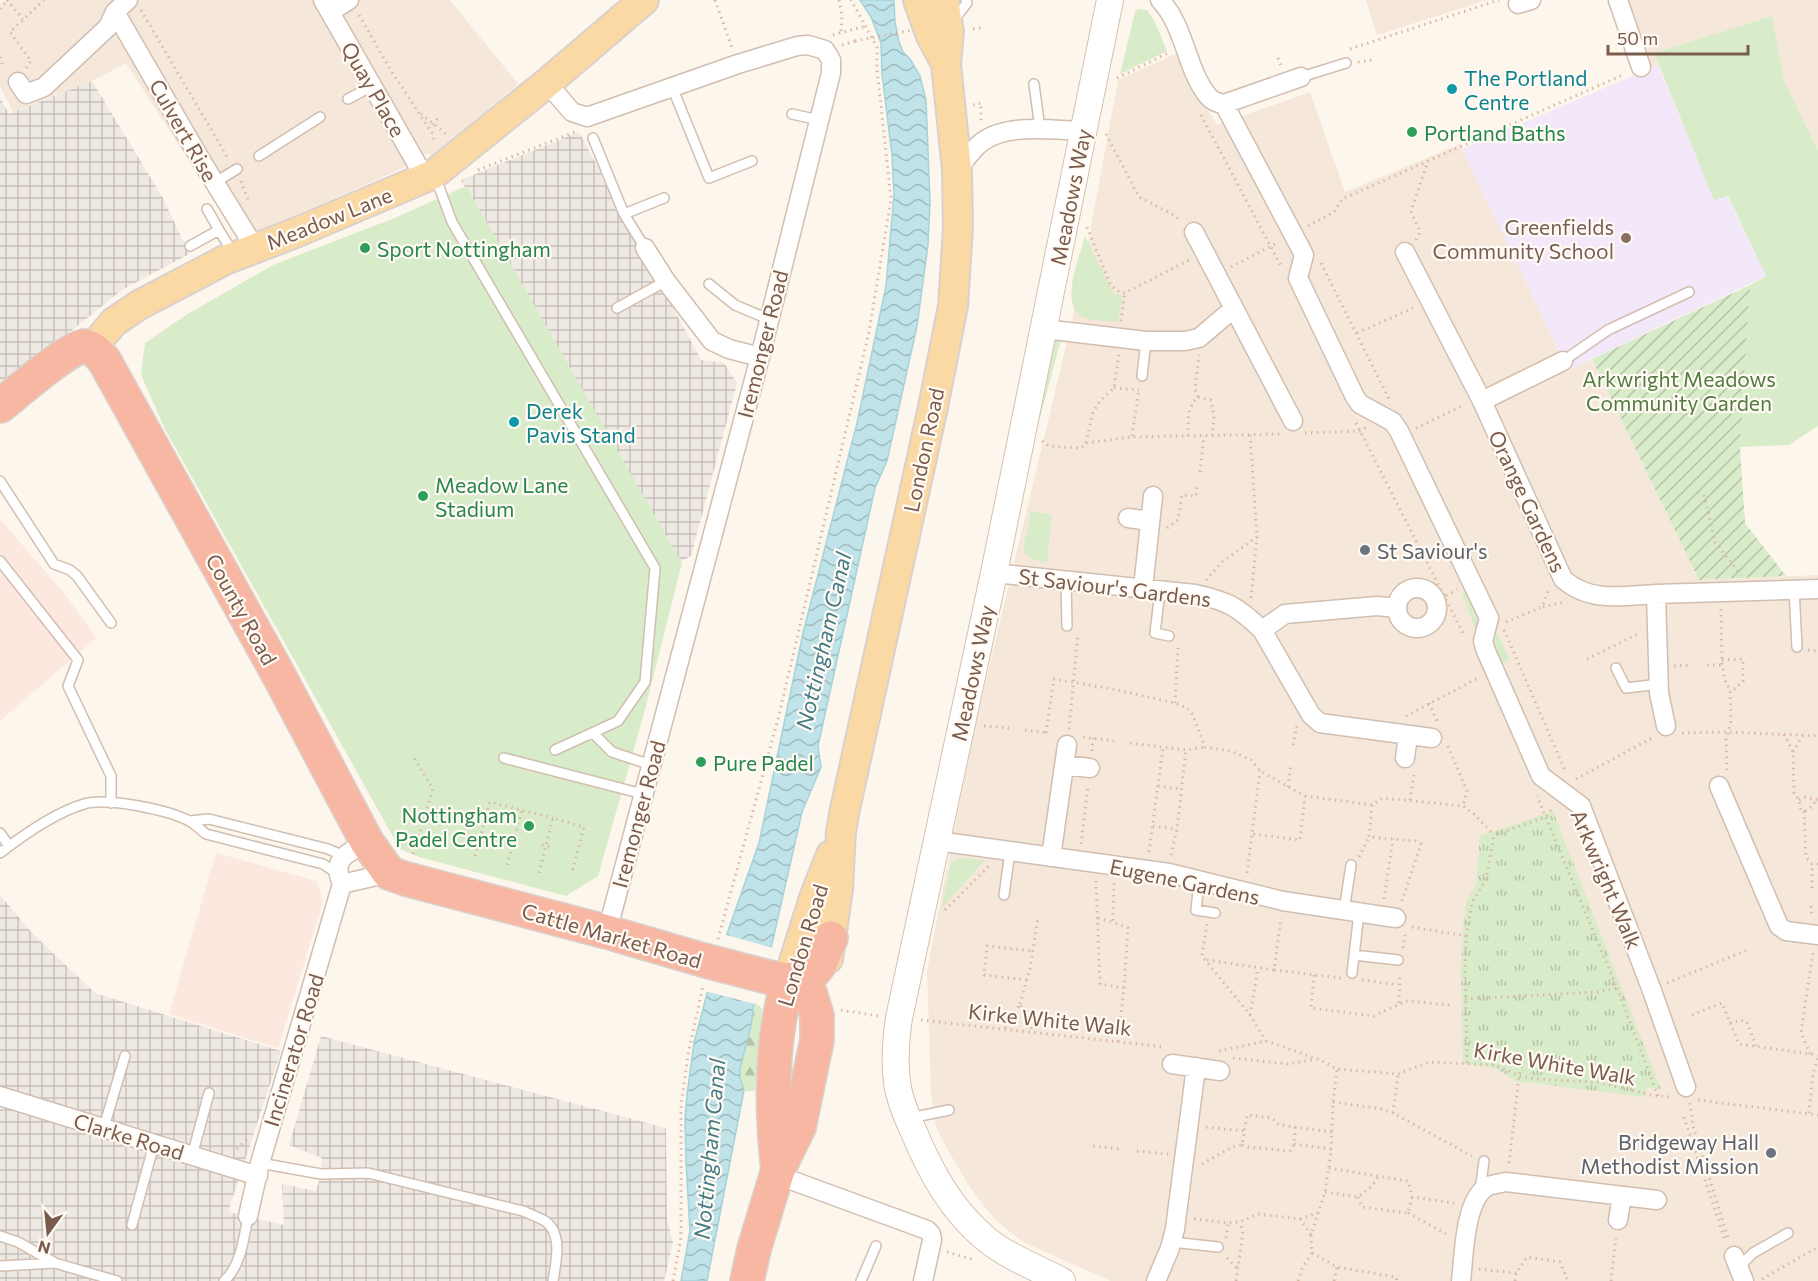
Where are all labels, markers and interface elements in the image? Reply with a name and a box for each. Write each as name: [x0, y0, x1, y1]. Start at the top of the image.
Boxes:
scale bar: [1608, 18, 1748, 56]
text: 50 m: [1617, 27, 1658, 49]
street label: Quay Place: [337, 37, 411, 141]
place label: The Portland Centre: [1464, 65, 1587, 114]
street label: Culvert Rise: [145, 74, 223, 186]
marker: The Portland Centre: [1445, 82, 1459, 96]
place label: Portland Baths: [1424, 120, 1566, 145]
marker: Portland Baths: [1405, 125, 1419, 139]
street label: Meadows Way: [1044, 126, 1096, 267]
street label: Meadow Lane: [262, 181, 396, 255]
place label: Greenfields Community School: [1433, 214, 1614, 263]
marker: Greenfields Community School: [1619, 231, 1633, 245]
place label: Sport Nottingham: [377, 236, 551, 261]
marker: Sport Nottingham: [358, 241, 372, 255]
street label: Iremonger Road: [732, 267, 792, 421]
park label: Arkwright Meadows Community Garden: [1582, 366, 1776, 415]
street label: London Road: [898, 386, 948, 514]
place label: Derek Pavis Stand: [526, 398, 636, 447]
marker: Derek Pavis Stand: [507, 415, 521, 429]
street label: Orange Gardens: [1484, 426, 1572, 576]
place label: Meadow Lane Stadium: [435, 472, 568, 521]
marker: Meadow Lane Stadium: [416, 489, 430, 503]
place label: St Saviour's: [1377, 538, 1487, 563]
marker: St Saviour's: [1358, 543, 1372, 557]
street label: County Road: [201, 549, 283, 669]
water label: Nottingham Canal: [789, 549, 857, 732]
street label: St Saviour's Gardens: [1017, 563, 1213, 611]
street label: Meadows Way: [945, 602, 999, 743]
street label: Iremonger Road: [606, 738, 670, 890]
place label: Pure Padel: [713, 750, 814, 775]
marker: Pure Padel: [694, 755, 708, 769]
place label: Nottingham Padel Centre: [395, 802, 517, 851]
street label: Arkwright Walk: [1566, 806, 1648, 952]
marker: Nottingham Padel Centre: [522, 819, 536, 833]
street label: Eugene Gardens: [1108, 853, 1262, 909]
street label: London Road: [772, 881, 832, 1009]
street label: Cattle Market Road: [519, 897, 705, 973]
street label: Incinerator Road: [258, 971, 328, 1129]
street label: Kirke White Walk: [967, 998, 1133, 1040]
street label: Kirke White Walk: [1472, 1036, 1638, 1090]
water label: Nottingham Canal: [688, 1057, 730, 1241]
street label: Clarke Road: [71, 1107, 187, 1165]
place label: Bridgeway Hall Methodist Mission: [1581, 1129, 1759, 1178]
marker: Bridgeway Hall Methodist Mission: [1764, 1146, 1778, 1160]
north arrow: [18, 1203, 78, 1263]
text: N: [36, 1237, 52, 1259]

